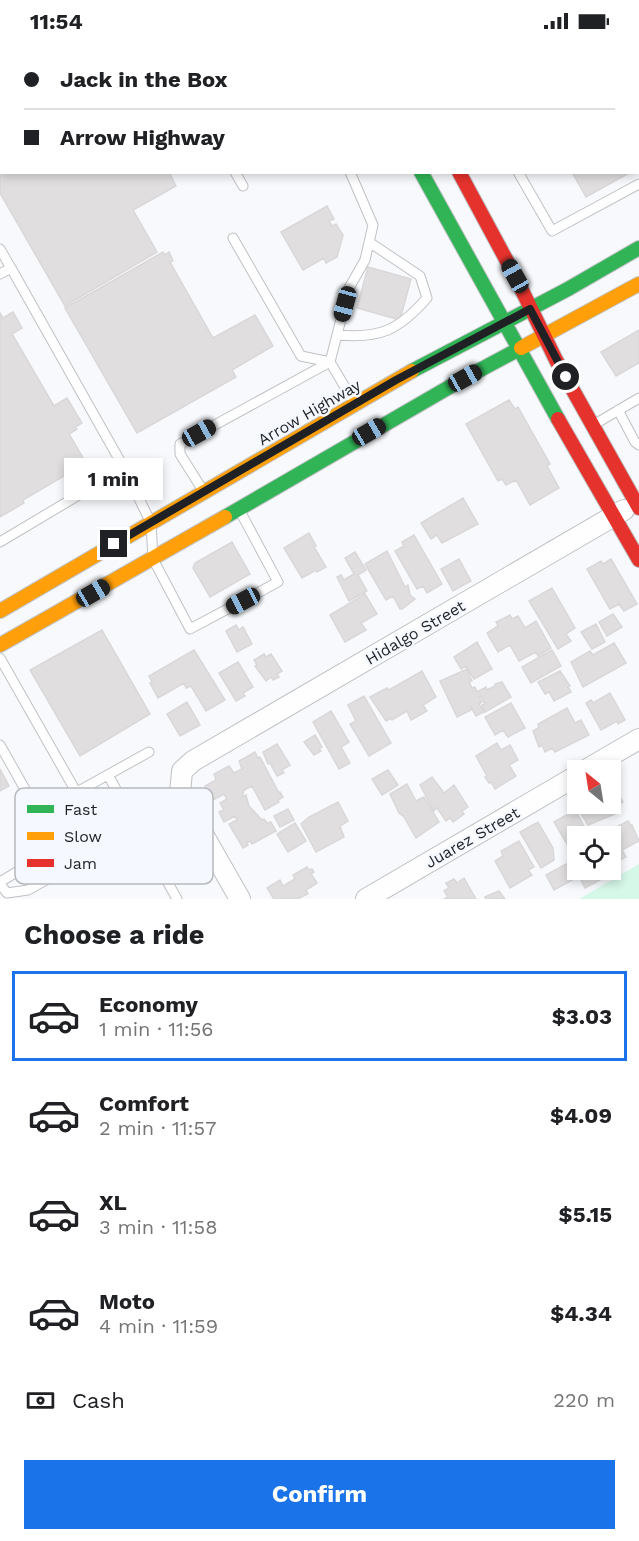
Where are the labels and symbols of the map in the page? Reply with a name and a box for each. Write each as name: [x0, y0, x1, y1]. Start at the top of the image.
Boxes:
car: [498, 256, 532, 296]
car: [332, 284, 358, 324]
car: [445, 361, 485, 395]
route start: [552, 363, 579, 390]
street label: Arrow Highway: [254, 375, 365, 450]
car: [349, 415, 389, 449]
car: [179, 416, 219, 450]
callout: 1 min: [64, 457, 164, 499]
route end: [100, 530, 127, 557]
car: [73, 576, 113, 610]
car: [223, 585, 263, 617]
street label: Hidalgo Street: [362, 596, 469, 669]
north arrow: [567, 760, 621, 814]
legend: [15, 788, 213, 884]
text: Fast: [64, 800, 97, 819]
street label: Juarez Street: [422, 803, 523, 872]
text: Slow: [64, 827, 102, 846]
text: Jam: [64, 854, 97, 873]

